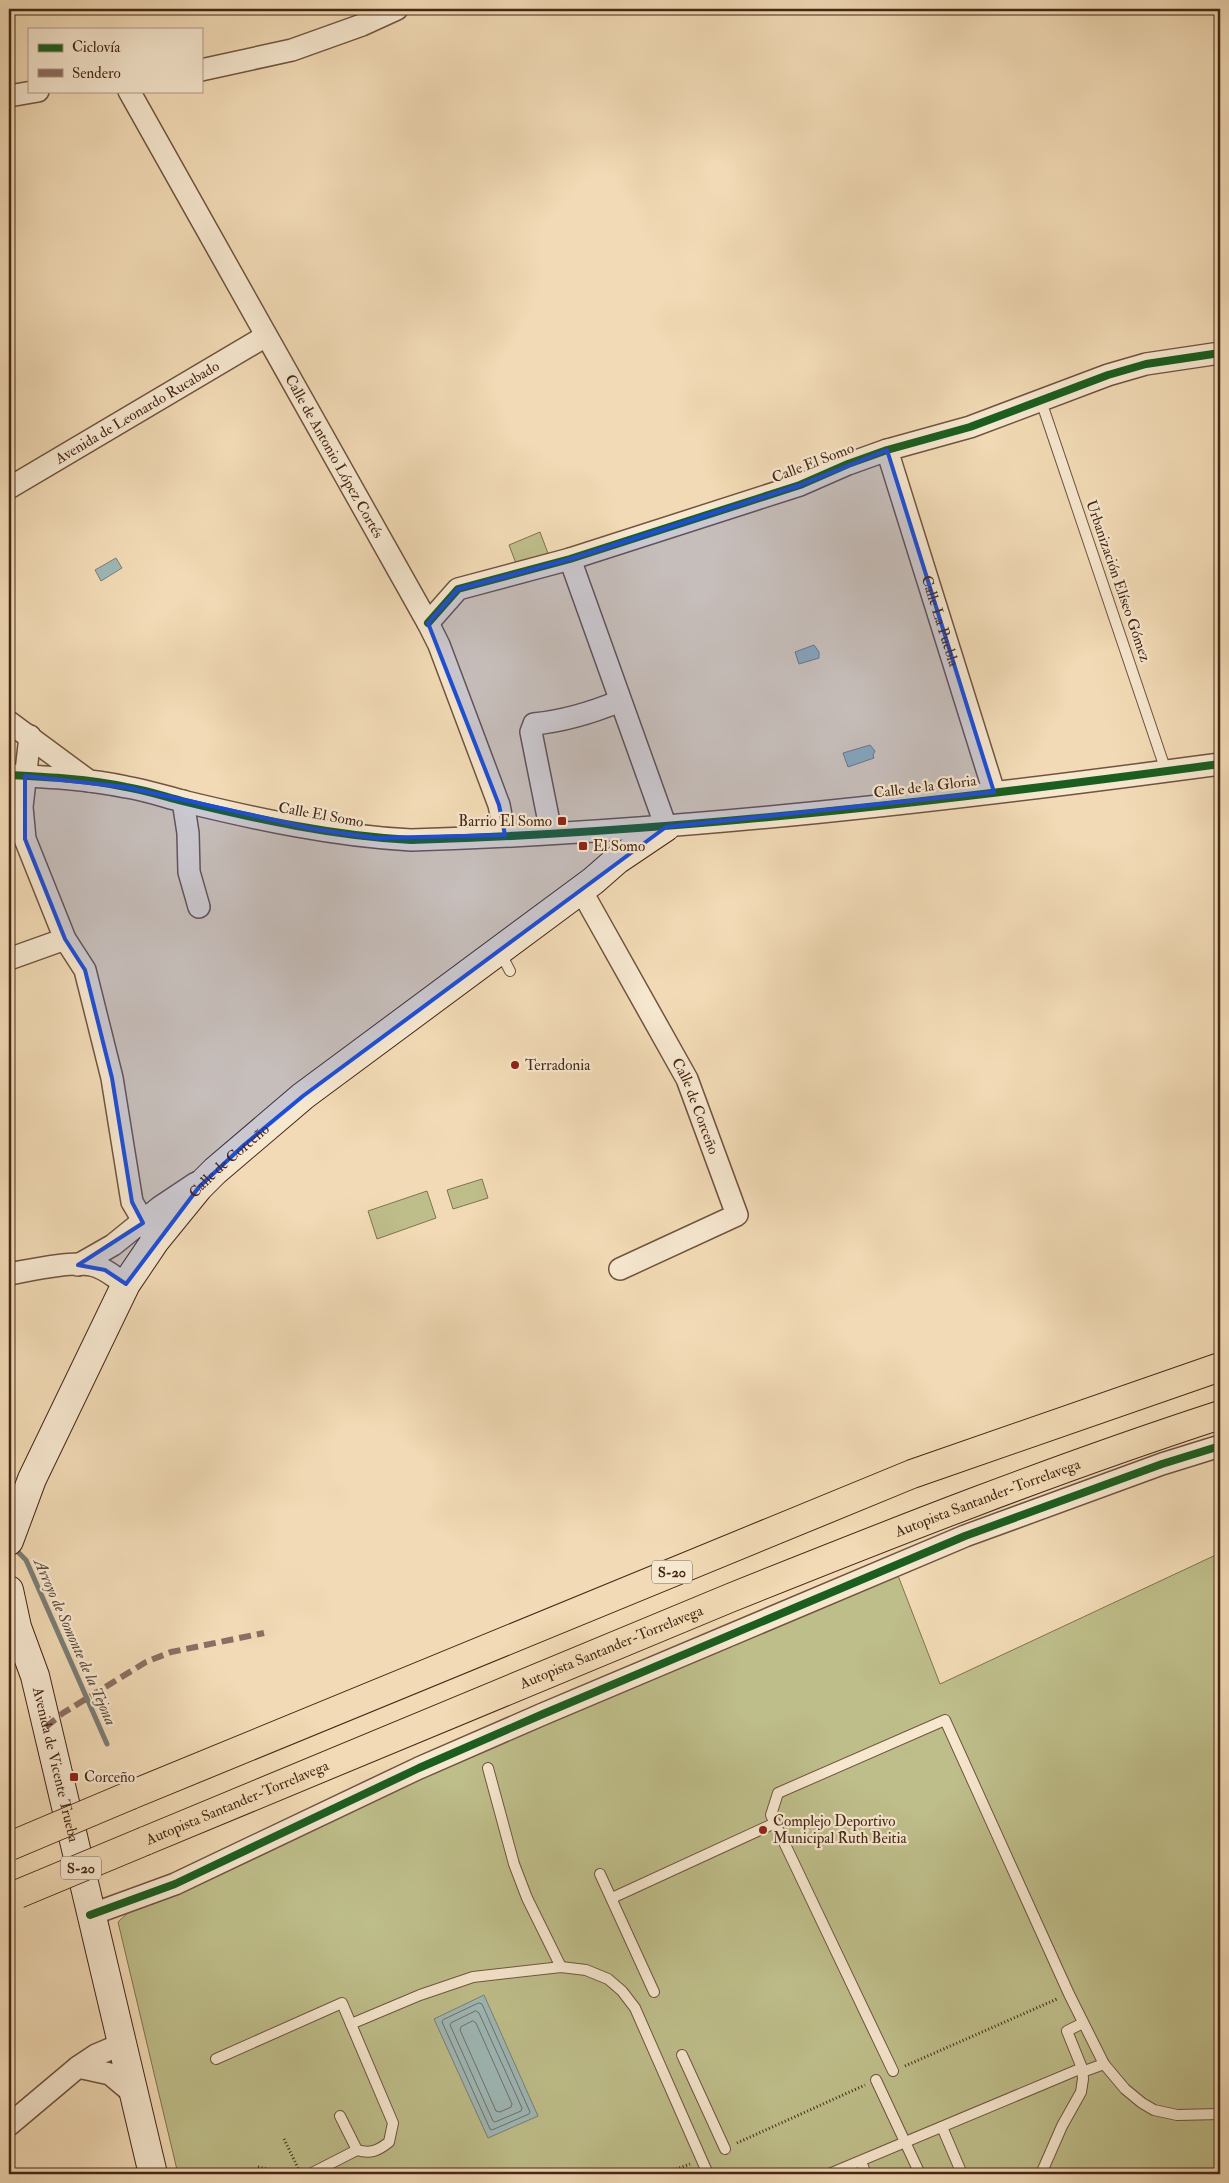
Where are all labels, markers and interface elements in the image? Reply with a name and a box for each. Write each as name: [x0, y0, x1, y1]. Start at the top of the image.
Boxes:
legend: [28, 28, 202, 92]
text: Ciclovía: [72, 38, 121, 57]
text: Sendero: [72, 64, 121, 83]
street label: Avenida de Leonardo Rucabado: [51, 356, 223, 469]
street label: Calle de Antonio López Cortés: [281, 371, 388, 542]
street label: Calle El Somo: [769, 439, 857, 487]
street label: Urbanización Elíseo Gómez: [1081, 498, 1155, 664]
street label: Calle La Puebla: [917, 573, 964, 670]
street label: Calle de la Gloria: [872, 771, 978, 803]
street label: Calle El Somo: [277, 798, 365, 832]
place label: Barrio El Somo: [458, 812, 552, 831]
marker: Barrio El Somo: [556, 815, 568, 827]
place label: El Somo: [593, 837, 645, 856]
marker: El Somo: [577, 840, 589, 852]
street label: Calle de Corceño: [668, 1055, 723, 1157]
place label: Terradonia: [525, 1056, 591, 1075]
marker: Terradonia: [509, 1059, 521, 1071]
street label: Calle de Corceño: [185, 1119, 273, 1202]
street label: Autopista Santander-Torrelavega: [891, 1454, 1084, 1541]
water label: Arroyo de Somonte de la Tejona: [28, 1554, 121, 1729]
road number: S-20: [652, 1560, 692, 1584]
street label: Autopista Santander-Torrelavega: [516, 1600, 706, 1694]
street label: Avenida de Vicente Trueba: [28, 1684, 84, 1845]
street label: Autopista Santander-Torrelavega: [142, 1756, 332, 1849]
place label: Corceño: [84, 1768, 135, 1787]
marker: Corceño: [68, 1771, 80, 1783]
place label: Complejo Deportivo Municipal Ruth Beitia: [773, 1812, 907, 1849]
marker: Complejo Deportivo Municipal Ruth Beitia: [757, 1824, 769, 1836]
road number: S-20: [61, 1856, 101, 1880]

